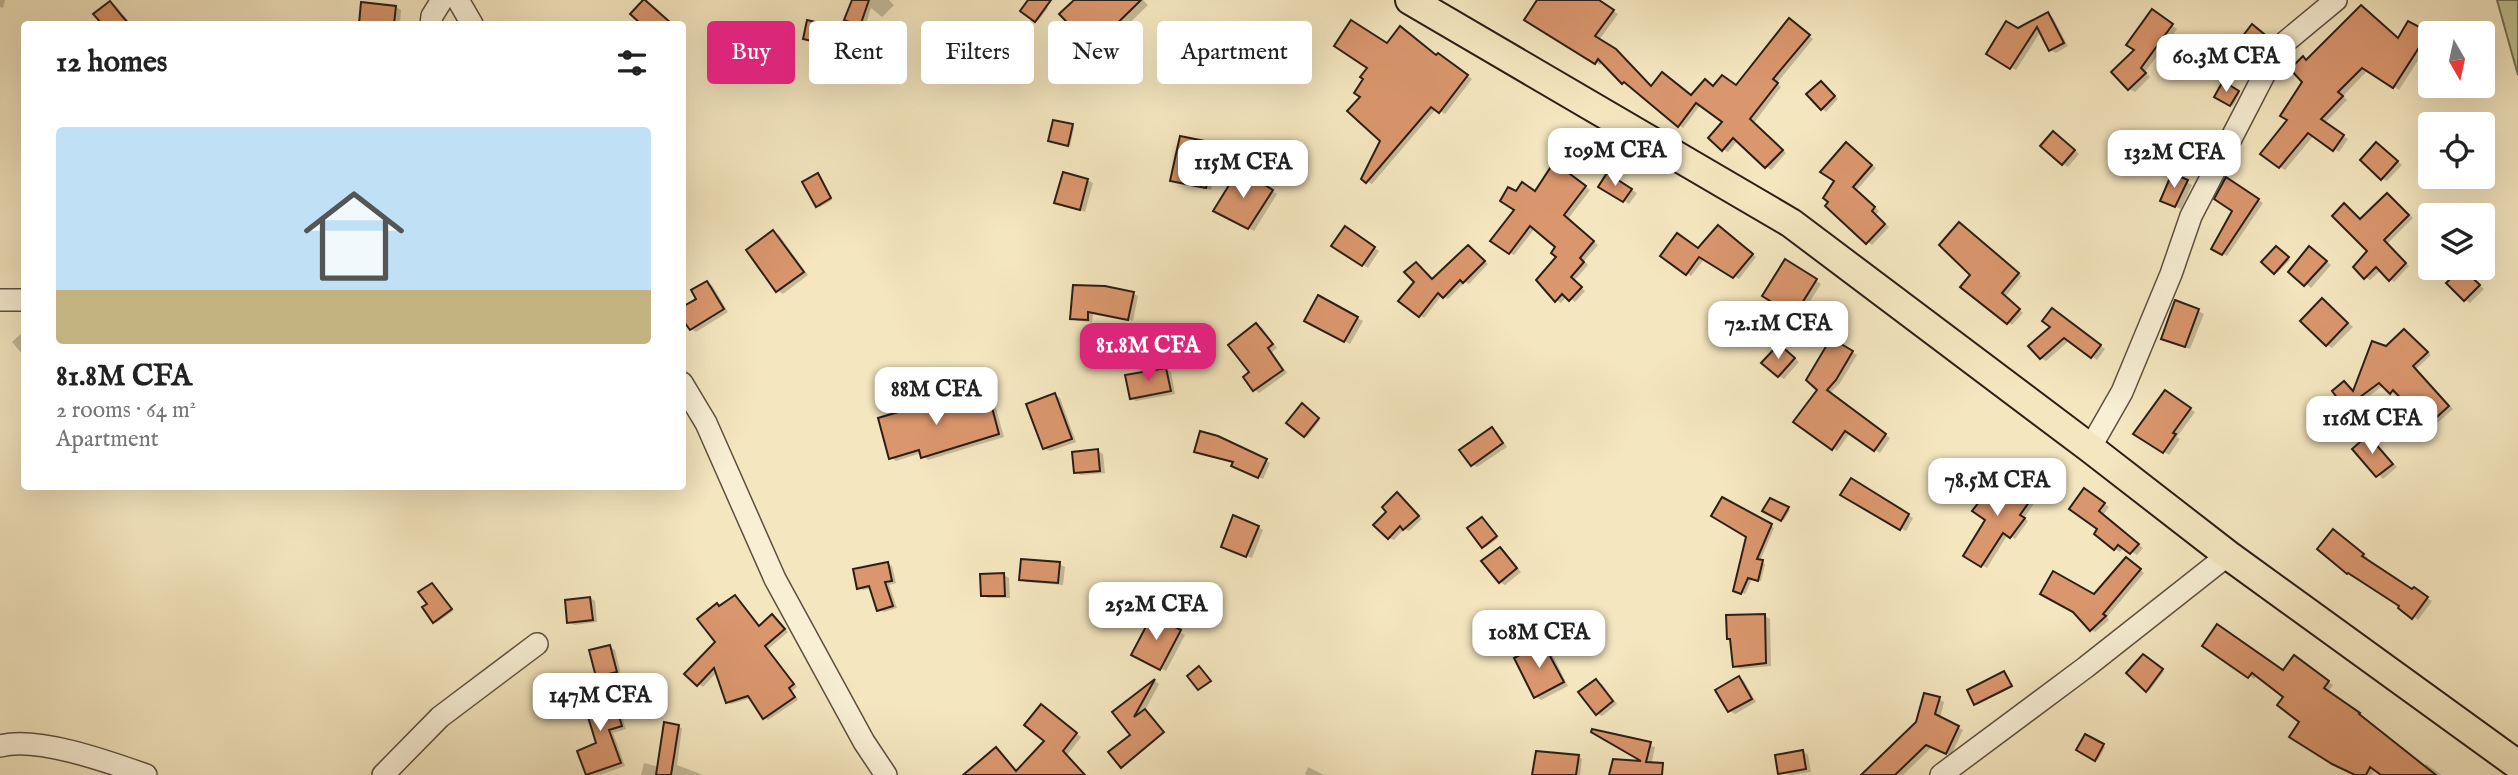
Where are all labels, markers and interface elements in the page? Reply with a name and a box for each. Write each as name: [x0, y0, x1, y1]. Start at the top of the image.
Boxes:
chip: Buy: [707, 21, 795, 84]
chip: Rent: [809, 21, 907, 84]
chip: Filters: [921, 21, 1034, 84]
chip: New: [1048, 21, 1143, 84]
chip: Apartment: [1157, 21, 1312, 84]
north arrow: [2418, 21, 2496, 98]
map controls: [2418, 21, 2495, 280]
pin: 60.3M CFA: [2146, 34, 2306, 94]
text: 60.3M CFA: [2172, 42, 2280, 71]
text: 12 homes: [56, 44, 167, 82]
icon: filters: [613, 44, 651, 82]
button: locate: [2418, 112, 2495, 189]
pin: 109M CFA: [1543, 128, 1687, 188]
pin: 132M CFA: [2102, 130, 2246, 190]
text: 109M CFA: [1564, 136, 1666, 165]
text: 132M CFA: [2124, 138, 2224, 167]
pin: 115M CFA: [1171, 140, 1315, 200]
text: 115M CFA: [1194, 148, 1292, 177]
icon: home: [291, 173, 417, 299]
button: layers: [2418, 203, 2495, 280]
pin: 72.1M CFA: [1698, 302, 1858, 361]
text: 72.1M CFA: [1724, 309, 1832, 338]
pin: 81.8M CFA: [1068, 324, 1228, 383]
text: 81.8M CFA: [1096, 331, 1200, 360]
text: 81.8M CFA: [56, 358, 192, 396]
pin: 88M CFA: [871, 368, 1001, 427]
text: 88M CFA: [891, 375, 981, 404]
text: 2 rooms · 64 m²: [56, 396, 196, 425]
pin: 116M CFA: [2300, 396, 2444, 456]
text: 116M CFA: [2322, 404, 2422, 433]
text: Apartment: [56, 425, 159, 454]
pin: 78.5M CFA: [1917, 458, 2077, 518]
text: 78.5M CFA: [1944, 466, 2050, 495]
pin: 252M CFA: [1084, 582, 1228, 642]
text: 252M CFA: [1105, 590, 1207, 619]
pin: 108M CFA: [1467, 610, 1611, 670]
text: 108M CFA: [1488, 618, 1590, 647]
pin: 147M CFA: [528, 674, 672, 733]
text: 147M CFA: [549, 681, 651, 710]

